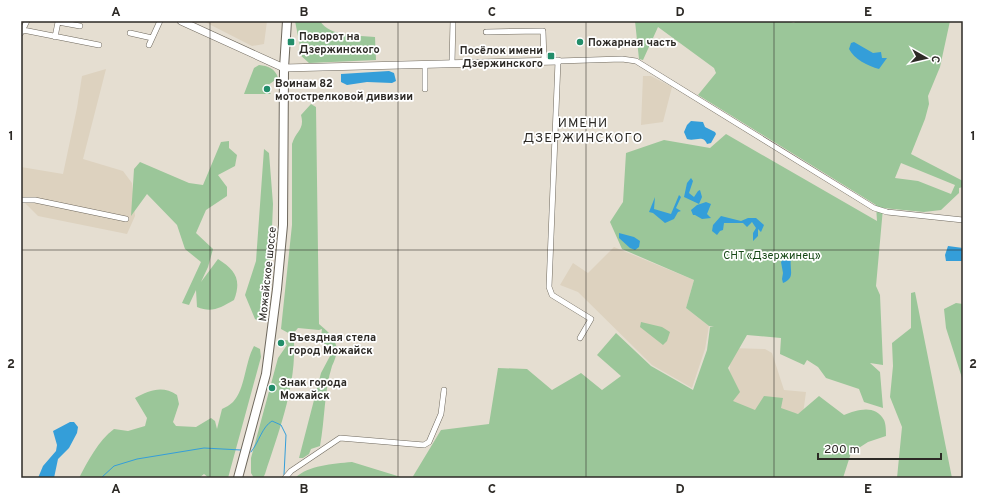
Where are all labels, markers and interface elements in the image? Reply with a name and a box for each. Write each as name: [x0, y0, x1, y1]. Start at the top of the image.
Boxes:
text: A: [111, 5, 121, 21]
text: B: [300, 5, 309, 21]
text: C: [488, 5, 496, 21]
text: D: [675, 5, 685, 21]
text: E: [864, 5, 872, 21]
place label: Поворот на Дзержинского: [299, 30, 380, 57]
place label: Пожарная часть: [588, 36, 677, 50]
marker: Поворот на Дзержинского: [286, 37, 296, 47]
marker: Пожарная часть: [575, 37, 585, 47]
north arrow: [906, 38, 946, 78]
place label: Посёлок имени Дзержинского: [460, 44, 543, 71]
marker: Посёлок имени Дзержинского: [546, 51, 556, 61]
text: С: [927, 55, 942, 64]
place label: Воинам 82 мотострелковой дивизии: [275, 77, 413, 104]
marker: Воинам 82 мотострелковой дивизии: [262, 84, 272, 94]
district label: ИМЕНИ ДЗЕРЖИНСКОГО: [523, 116, 643, 147]
text: 1: [8, 129, 14, 145]
text: 1: [970, 129, 976, 145]
street label: Можайское шоссе: [256, 226, 280, 322]
park label: СНТ «Дзержинец»: [723, 249, 821, 263]
place label: Въездная стела город Можайск: [289, 331, 376, 358]
marker: Въездная стела город Можайск: [276, 338, 286, 348]
text: 2: [7, 357, 15, 373]
text: 2: [969, 357, 977, 373]
place label: Знак города Можайск: [280, 376, 347, 403]
marker: Знак города Можайск: [267, 383, 277, 393]
scale bar: [818, 435, 941, 461]
text: 200 m: [824, 442, 860, 458]
text: A: [111, 482, 121, 498]
text: B: [300, 482, 309, 498]
text: C: [488, 482, 496, 498]
text: D: [675, 482, 685, 498]
text: E: [864, 482, 872, 498]

